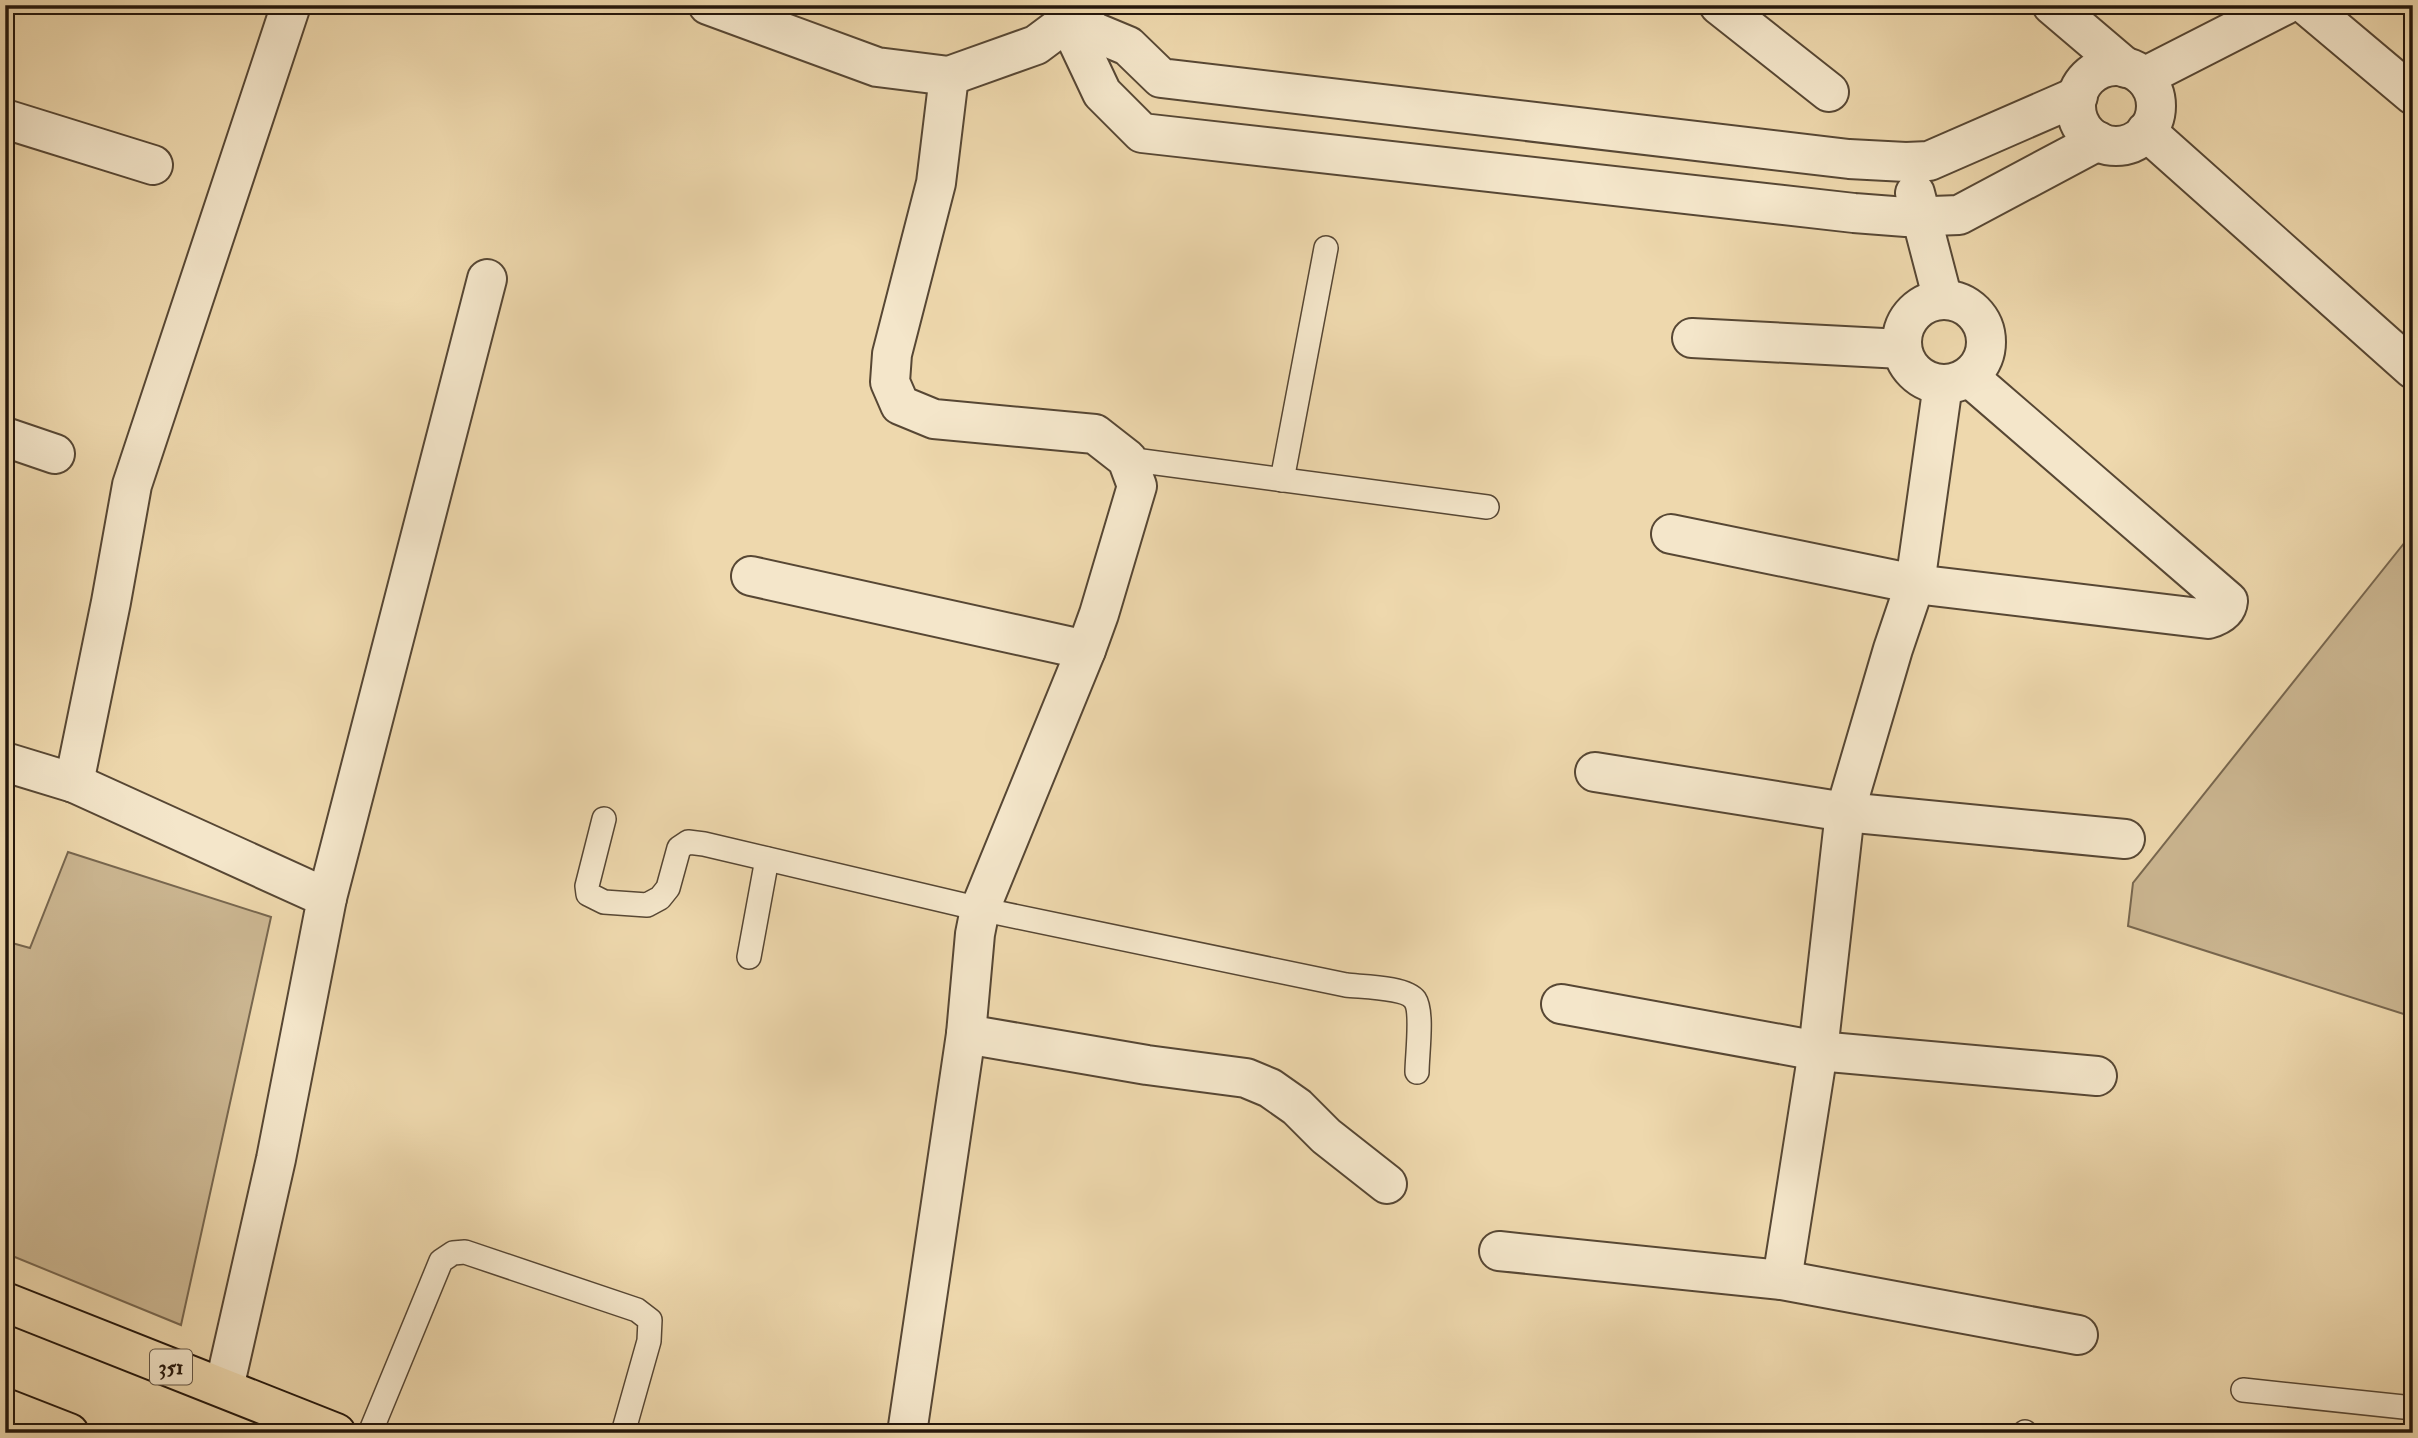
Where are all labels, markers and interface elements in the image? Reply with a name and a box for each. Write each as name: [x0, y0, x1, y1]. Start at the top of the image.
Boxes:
road number: 351: [150, 1350, 192, 1384]

